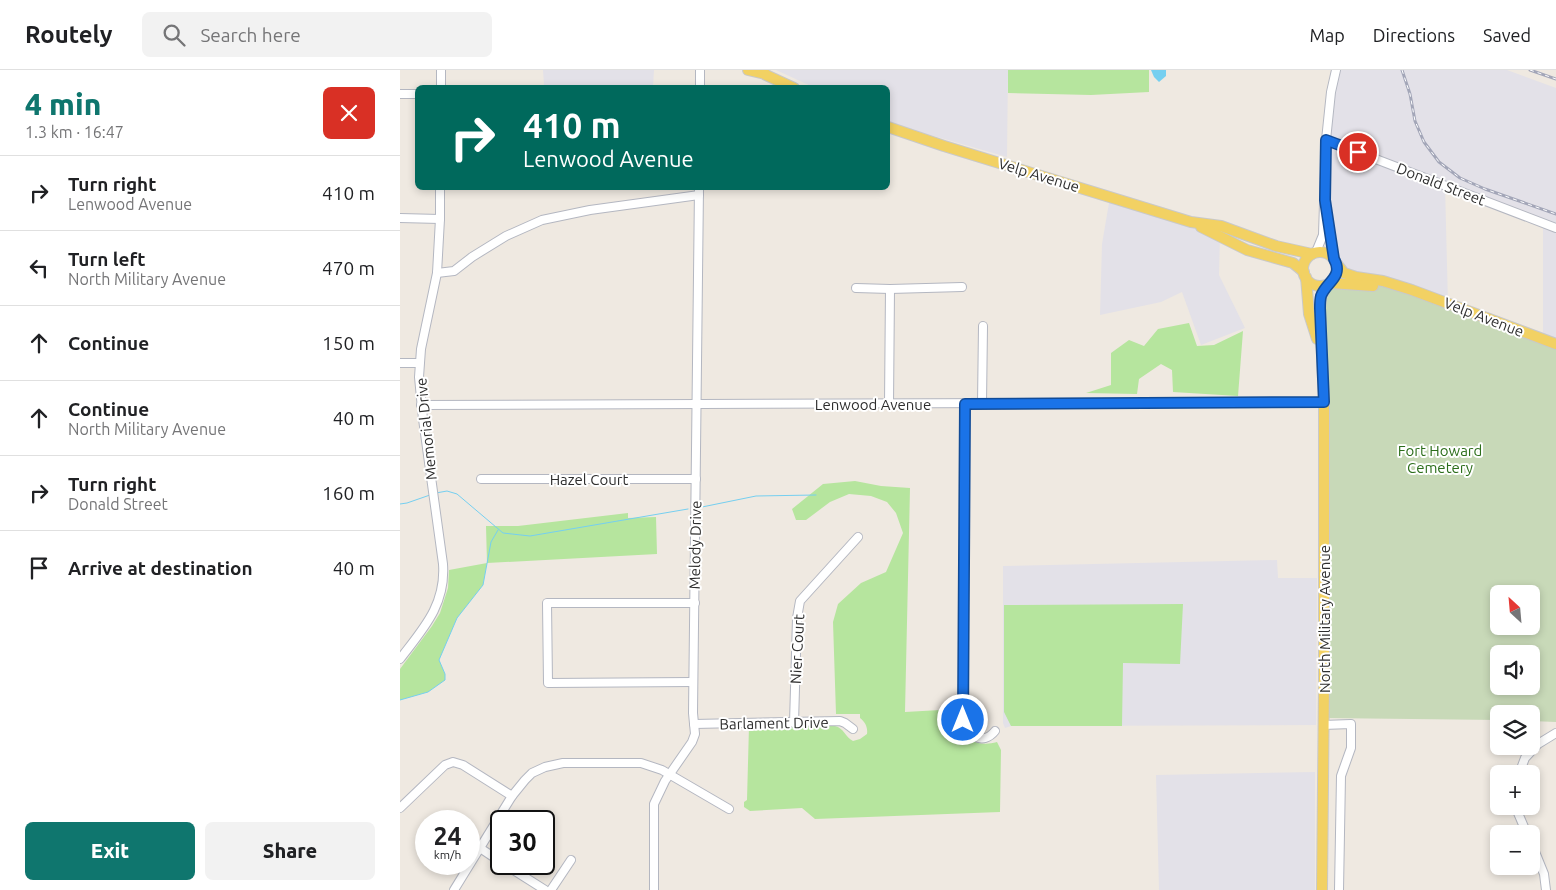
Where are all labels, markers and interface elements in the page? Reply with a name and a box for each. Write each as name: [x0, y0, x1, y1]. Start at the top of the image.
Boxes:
search box: [142, 12, 492, 57]
text: Routely: [25, 21, 112, 48]
icon: search: [160, 21, 188, 49]
text: Search here: [200, 24, 301, 46]
text: Map: [1309, 25, 1345, 45]
text: Directions: [1373, 25, 1455, 45]
text: Saved: [1483, 25, 1531, 45]
text: 4 min: [25, 87, 101, 121]
button: close: [323, 87, 375, 139]
icon: right: [440, 105, 505, 170]
text: 410 m: [523, 105, 621, 145]
text: 1.3 km · 16:47: [25, 123, 124, 141]
pin: [1337, 131, 1379, 173]
icon: arrive: [1344, 138, 1372, 166]
text: Lenwood Avenue: [523, 146, 694, 171]
street label: Velp Avenue: [996, 155, 1082, 195]
street label: Donald Street: [1394, 159, 1488, 209]
text: Turn right: [68, 173, 156, 195]
icon: right: [25, 179, 53, 207]
text: 410 m: [322, 182, 375, 204]
text: Lenwood Avenue: [68, 195, 192, 213]
text: Turn left: [68, 248, 146, 270]
icon: left: [25, 254, 53, 282]
text: 470 m: [322, 257, 375, 279]
text: North Military Avenue: [68, 270, 226, 288]
street label: Velp Avenue: [1442, 294, 1526, 340]
icon: ahead: [25, 329, 53, 357]
text: Continue: [68, 332, 149, 354]
text: 150 m: [322, 332, 375, 354]
street label: Memorial Drive: [412, 377, 440, 481]
street label: Lenwood Avenue: [815, 396, 931, 413]
text: Continue: [68, 398, 149, 420]
icon: ahead: [25, 404, 53, 432]
text: 40 m: [333, 407, 375, 429]
text: North Military Avenue: [68, 420, 226, 438]
park label: Fort Howard Cemetery: [1398, 442, 1482, 476]
street label: Hazel Court: [550, 471, 628, 488]
text: Turn right: [68, 473, 156, 495]
icon: right: [25, 479, 53, 507]
text: 160 m: [322, 482, 375, 504]
text: Donald Street: [68, 495, 168, 513]
street label: Melody Drive: [686, 500, 704, 590]
street label: North Military Avenue: [1316, 545, 1333, 693]
icon: arrive: [25, 554, 53, 582]
text: Arrive at destination: [68, 557, 253, 579]
text: 40 m: [333, 557, 375, 579]
north arrow: [1490, 585, 1540, 635]
map controls: [1490, 585, 1540, 875]
street label: Nier Court: [787, 614, 807, 684]
button: sound: [1490, 645, 1540, 695]
position arrow: [936, 693, 988, 745]
button: layers: [1490, 705, 1540, 755]
street label: Barlament Drive: [719, 714, 829, 732]
button: +: [1490, 765, 1540, 815]
speed limit sign: 30: [490, 810, 555, 875]
button: Exit: [25, 822, 195, 880]
button: Share: [205, 822, 375, 880]
text: 24: [433, 822, 462, 850]
button: −: [1490, 825, 1540, 875]
text: km/h: [434, 848, 461, 861]

